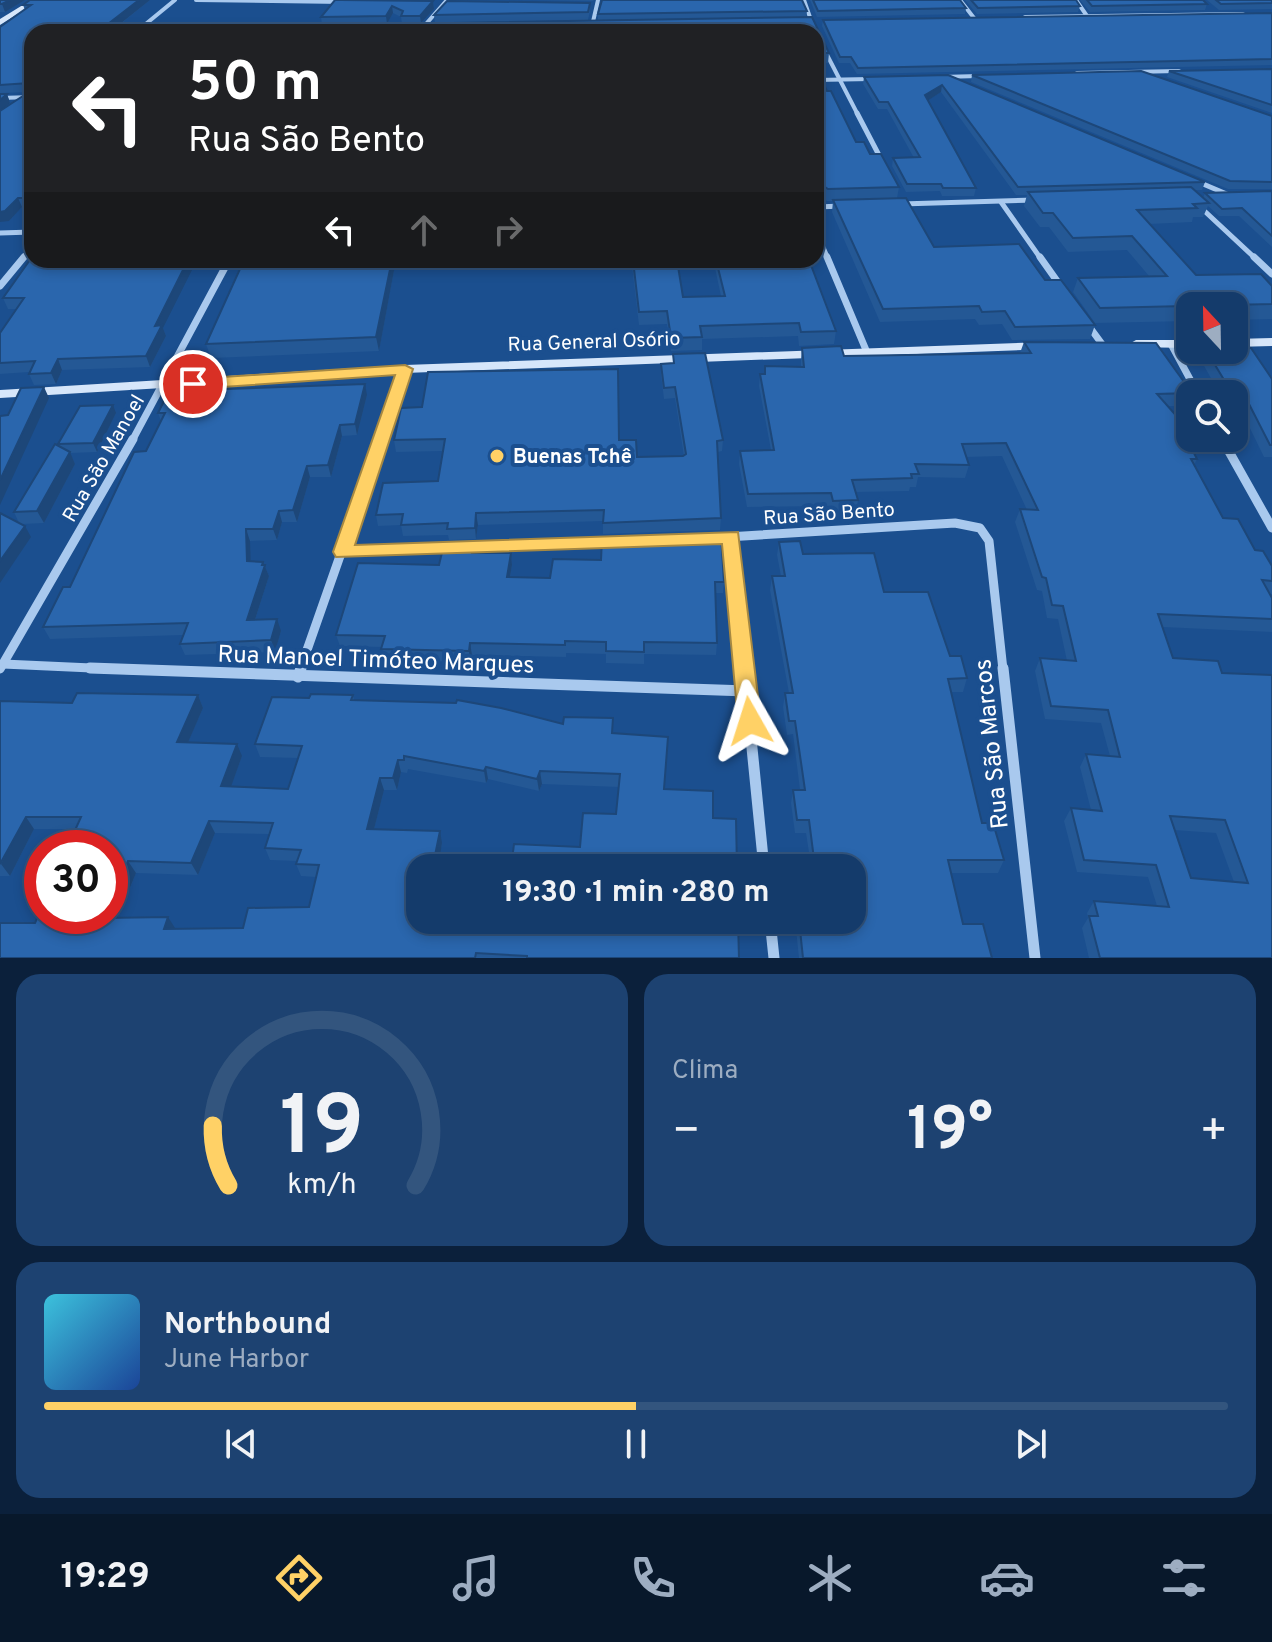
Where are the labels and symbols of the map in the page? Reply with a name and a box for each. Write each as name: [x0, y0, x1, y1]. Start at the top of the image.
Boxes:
north arrow: [1176, 292, 1248, 364]
street label: Rua General Osório: [507, 327, 681, 359]
pin: [159, 350, 227, 418]
street label: Rua São Manoel: [58, 390, 152, 528]
place label: Buenas Tchê: [513, 445, 632, 471]
marker: Buenas Tchê: [488, 447, 506, 465]
street label: Rua São Bento: [763, 497, 896, 533]
street label: Rua Manoel Timóteo Marques: [217, 640, 535, 682]
street label: Rua São Marcos: [969, 657, 1017, 830]
position arrow: [708, 679, 792, 763]
speed limit sign: 30: [24, 830, 128, 934]

